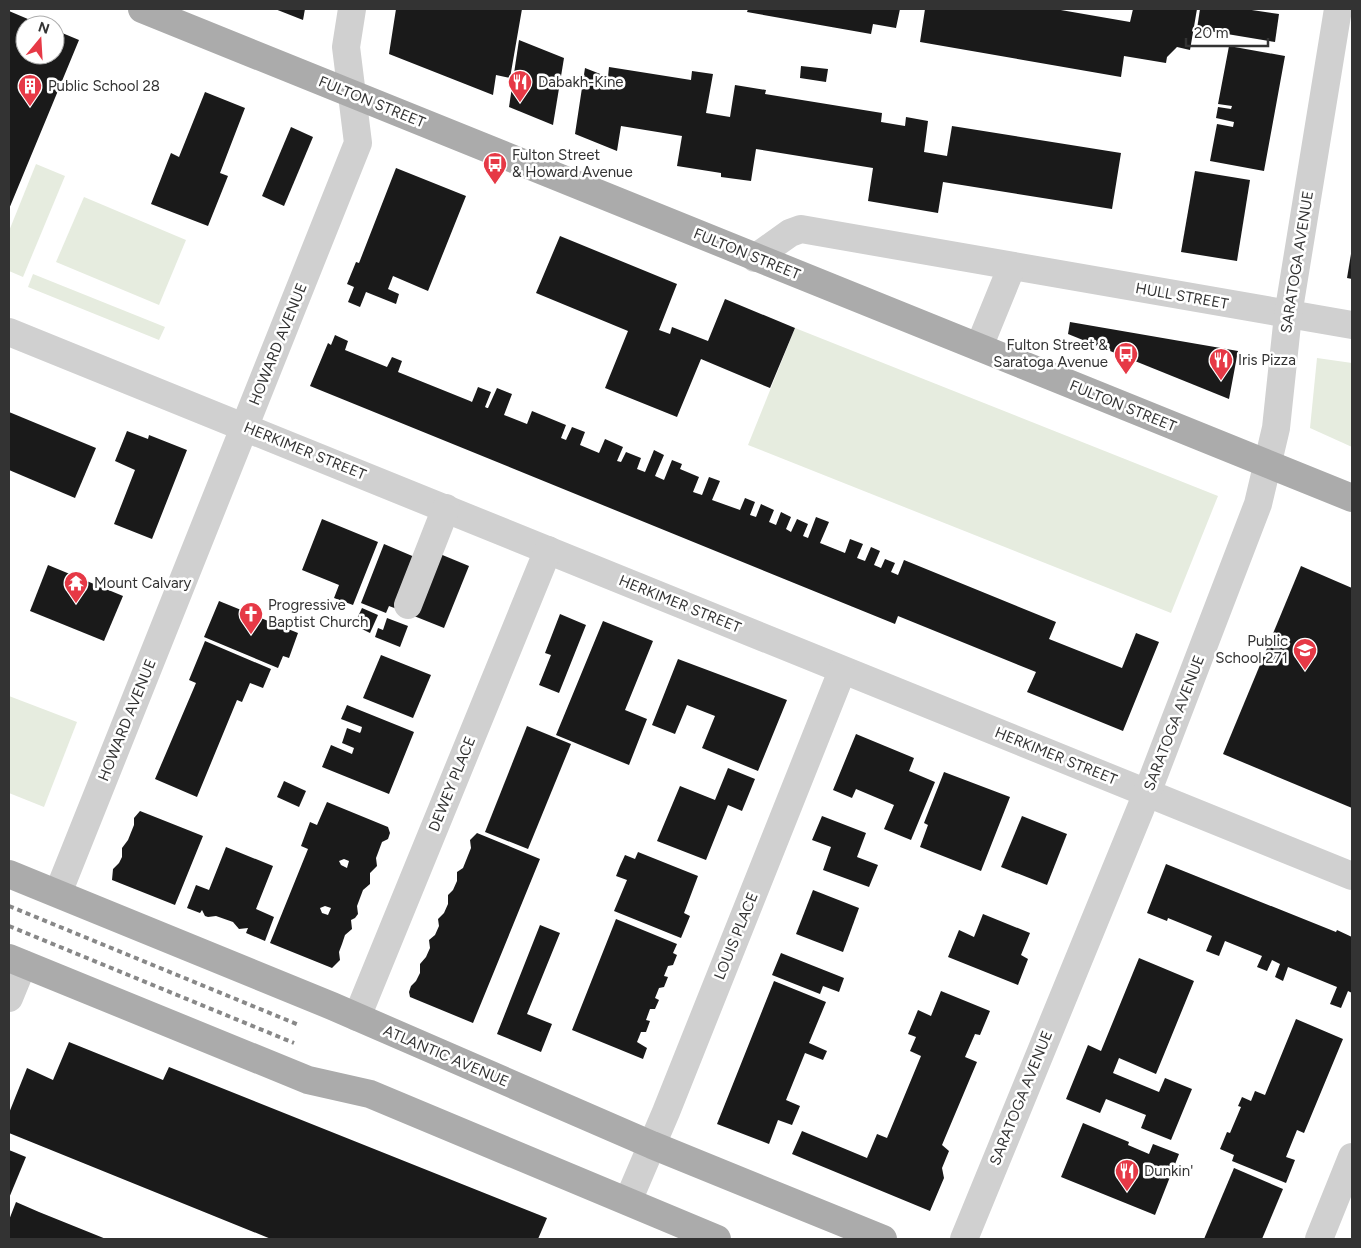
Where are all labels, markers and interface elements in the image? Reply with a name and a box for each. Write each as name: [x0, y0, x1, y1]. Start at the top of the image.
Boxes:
north arrow: [15, 15, 65, 65]
scale bar: [1186, 15, 1268, 47]
text: N: [36, 18, 52, 38]
text: 20 m: [1194, 24, 1228, 42]
restaurant icon: Dabakh-Kine: [507, 69, 533, 103]
street label: FULTON STREET: [316, 72, 429, 132]
building icon: Public School 28: [17, 73, 43, 107]
place label: Dabakh-Kine: [538, 73, 624, 91]
place label: Public School 28: [48, 77, 160, 95]
place label: Fulton Street & Howard Avenue: [512, 146, 633, 181]
bus stop icon: Fulton Street & Howard Avenue: [482, 151, 508, 185]
street label: SARATOGA AVENUE: [1277, 190, 1317, 334]
street label: FULTON STREET: [691, 224, 804, 284]
street label: HULL STREET: [1134, 279, 1231, 313]
street label: HOWARD AVENUE: [245, 280, 311, 408]
place label: Fulton Street & Saratoga Avenue: [993, 336, 1108, 371]
bus stop icon: Fulton Street & Saratoga Avenue: [1113, 341, 1139, 375]
restaurant icon: Iris Pizza: [1208, 347, 1234, 381]
place label: Iris Pizza: [1238, 351, 1296, 369]
street label: FULTON STREET: [1067, 376, 1180, 436]
street label: HERKIMER STREET: [241, 418, 369, 484]
temple icon: Mount Calvary: [63, 570, 89, 604]
street label: HERKIMER STREET: [616, 571, 744, 637]
place label: Mount Calvary: [94, 574, 192, 592]
place label: Progressive Baptist Church: [268, 596, 368, 631]
church icon: Progressive Baptist Church: [238, 601, 264, 635]
place label: Public School 271: [1215, 632, 1288, 667]
school or university icon: Public School 271: [1292, 637, 1318, 671]
street label: SARATOGA AVENUE: [1140, 653, 1208, 793]
street label: HOWARD AVENUE: [94, 656, 160, 784]
street label: HERKIMER STREET: [992, 723, 1120, 789]
street label: DEWEY PLACE: [425, 734, 479, 834]
street label: LOUIS PLACE: [710, 890, 762, 982]
street label: ATLANTIC AVENUE: [381, 1021, 511, 1091]
street label: SARATOGA AVENUE: [986, 1028, 1056, 1168]
restaurant icon: Dunkin': [1114, 1158, 1140, 1192]
place label: Dunkin': [1144, 1162, 1193, 1180]

